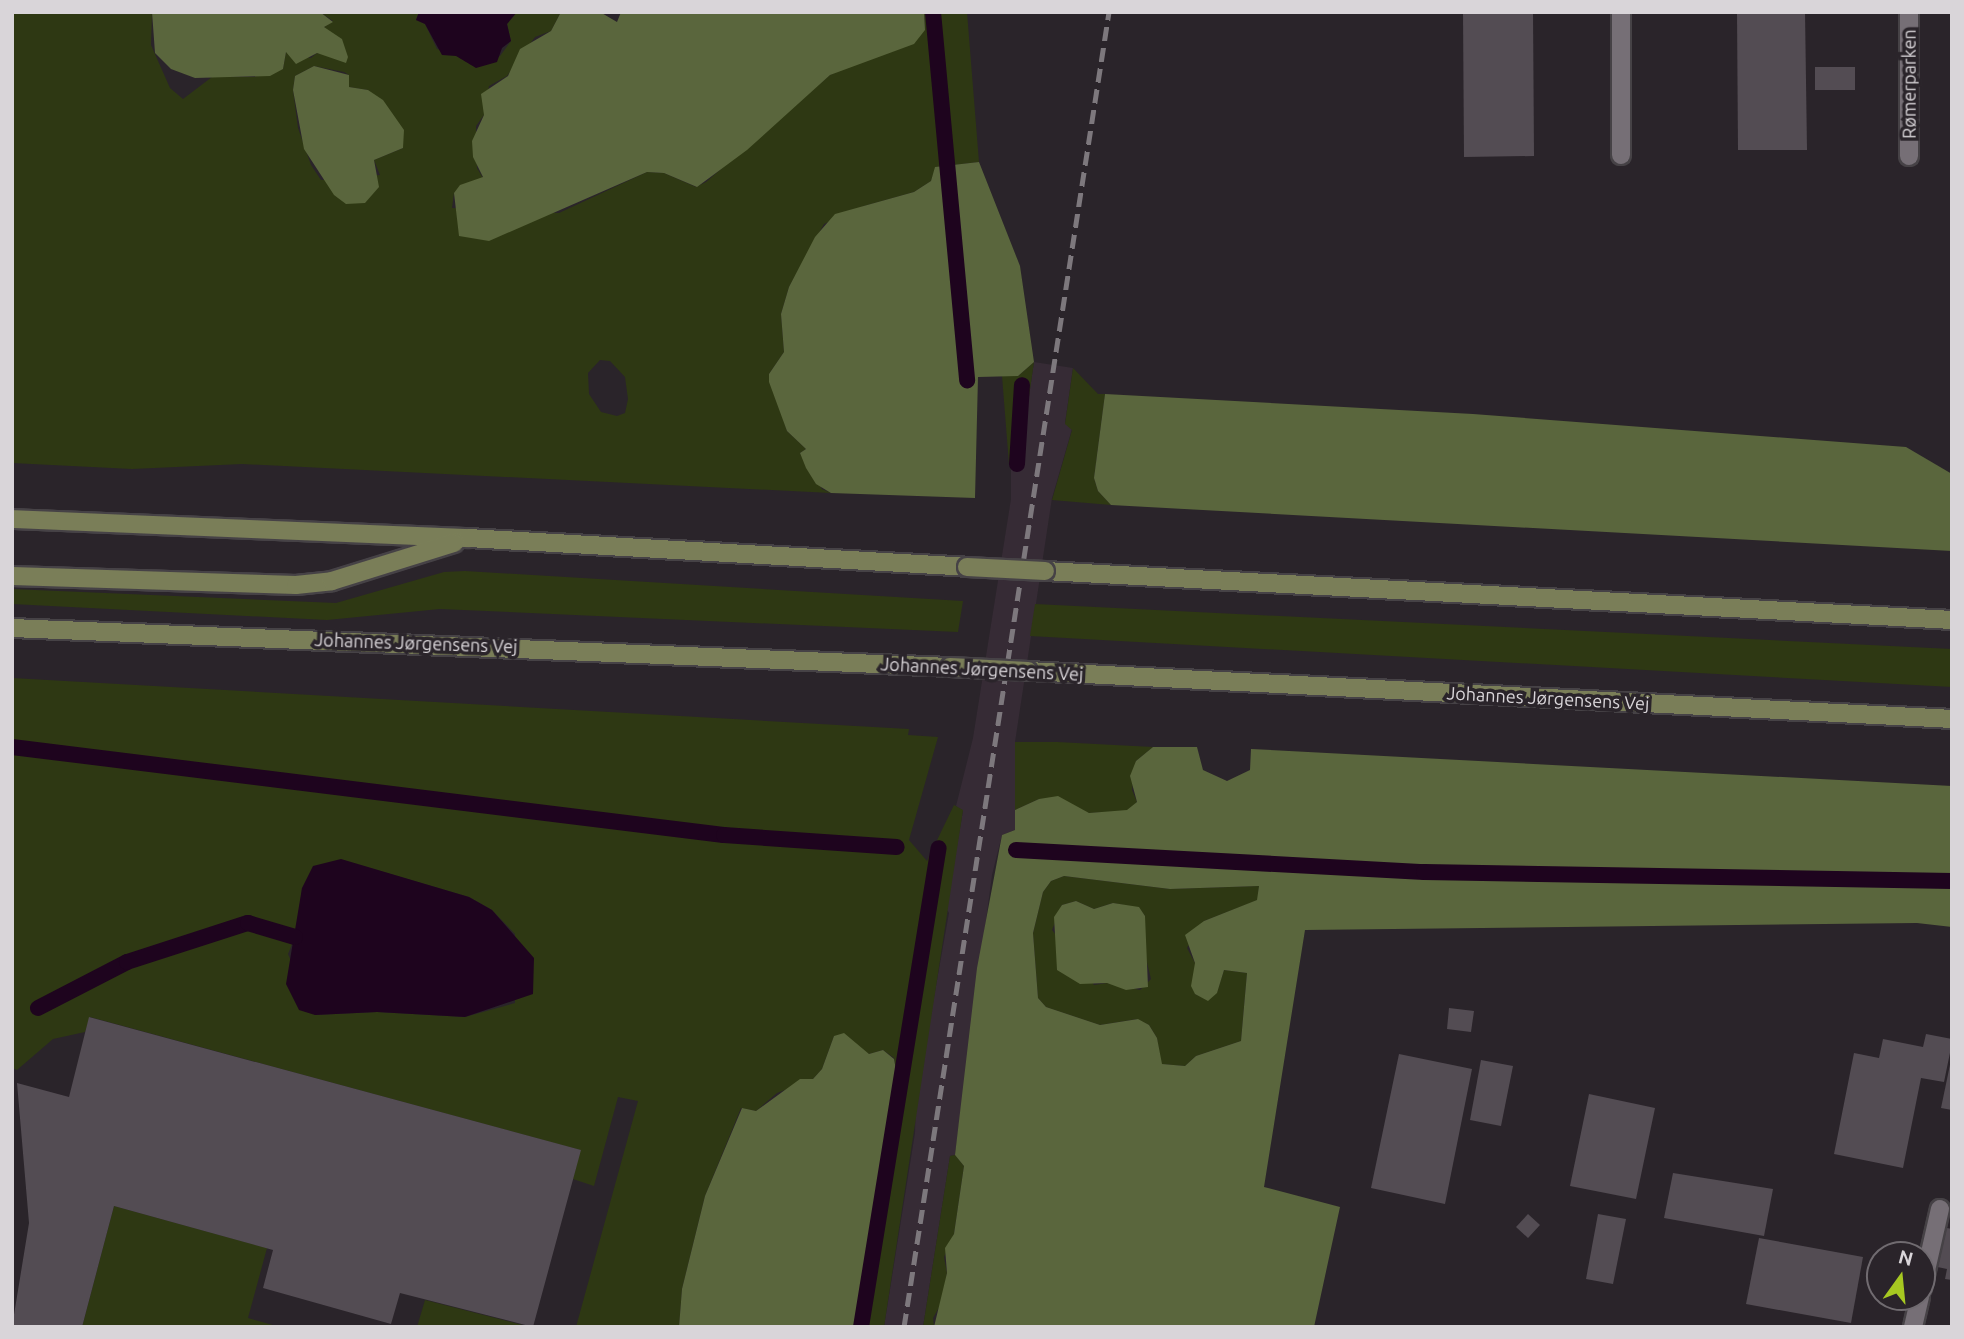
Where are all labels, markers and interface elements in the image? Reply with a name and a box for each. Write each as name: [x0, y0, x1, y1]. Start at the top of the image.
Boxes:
street label: Rømerparken: [1898, 29, 1920, 139]
street label: Johannes Jørgensens Vej: [314, 629, 518, 657]
street label: Johannes Jørgensens Vej: [880, 653, 1084, 685]
street label: Johannes Jørgensens Vej: [1446, 682, 1650, 714]
north arrow: [1866, 1241, 1936, 1311]
text: N: [1896, 1245, 1916, 1270]

